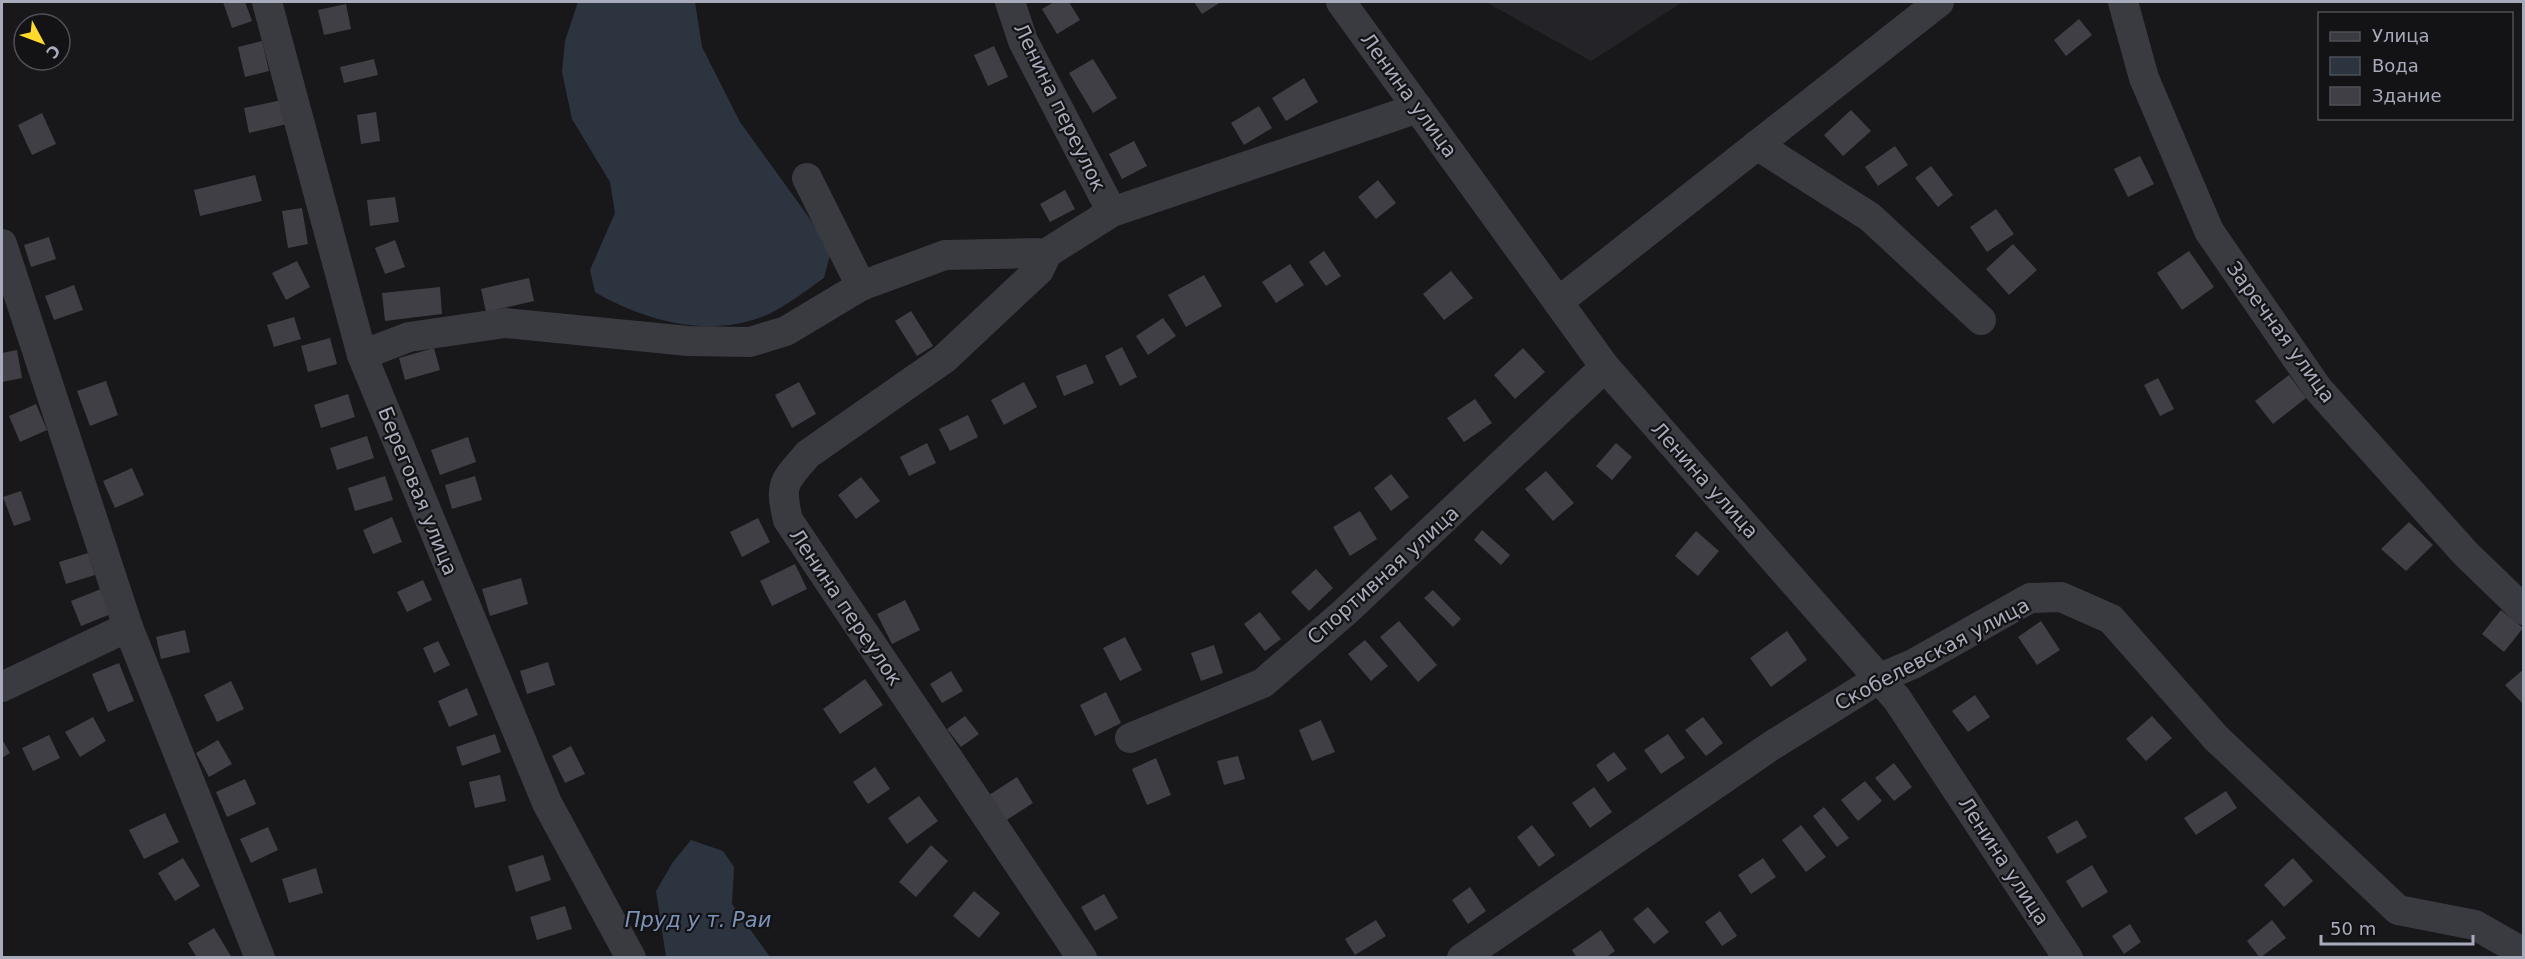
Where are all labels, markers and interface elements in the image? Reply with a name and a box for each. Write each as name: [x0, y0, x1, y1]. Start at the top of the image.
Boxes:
north arrow: [12, 12, 72, 72]
legend: [2318, 12, 2513, 120]
street label: Ленина переулок: [1009, 19, 1111, 195]
text: Улица: [2372, 25, 2429, 46]
street label: Ленина улица: [1356, 28, 1462, 162]
text: С: [42, 41, 64, 62]
text: Вода: [2372, 55, 2419, 76]
text: Здание: [2372, 85, 2442, 106]
street label: Заречная улица: [2222, 257, 2340, 407]
street label: Береговая улица: [373, 403, 463, 579]
street label: Ленина улица: [1646, 417, 1764, 543]
street label: Спортивная улица: [1302, 501, 1464, 649]
street label: Ленина переулок: [784, 524, 908, 690]
street label: Скобелевская улица: [1831, 592, 2033, 716]
street label: Ленина улица: [1953, 792, 2055, 930]
water label: Пруд у т. Раи: [625, 908, 771, 932]
scale bar: [2321, 908, 2472, 946]
text: 50 m: [2330, 918, 2376, 939]

